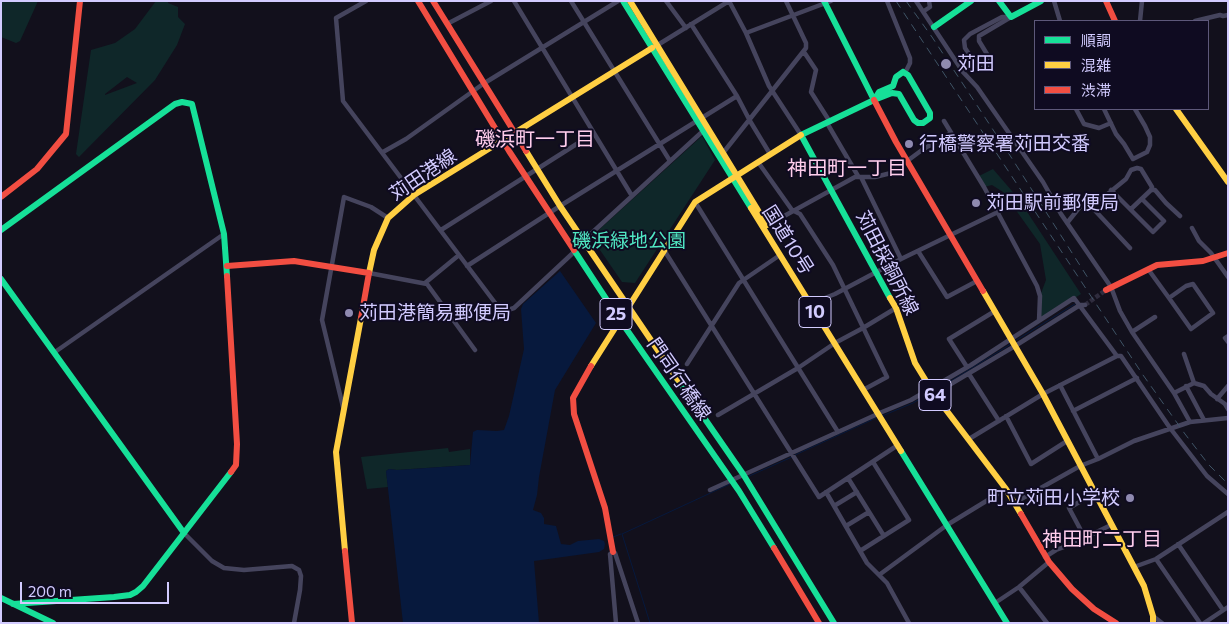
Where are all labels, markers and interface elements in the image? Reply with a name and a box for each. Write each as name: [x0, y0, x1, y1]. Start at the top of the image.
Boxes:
legend: [1034, 20, 1209, 110]
text: 順調: [1081, 31, 1111, 49]
place label: 苅田: [957, 53, 995, 75]
text: 混雑: [1081, 56, 1111, 74]
marker: 苅田: [939, 57, 953, 71]
text: 渋滞: [1081, 81, 1111, 99]
district label: 磯浜町一丁目: [475, 127, 595, 151]
place label: 行橋警察署苅田交番: [919, 133, 1090, 155]
marker: 行橋警察署苅田交番: [903, 138, 915, 150]
street label: 苅田港線: [385, 144, 461, 206]
district label: 神田町一丁目: [787, 156, 907, 180]
place label: 苅田駅前郵便局: [986, 192, 1119, 214]
marker: 苅田駅前郵便局: [970, 197, 982, 209]
street label: 国道10号: [758, 201, 818, 279]
street label: 苅田採銅所線: [851, 207, 923, 319]
park label: 磯浜緑地公園: [572, 230, 686, 252]
road number: 10: [799, 296, 831, 328]
road number: 25: [600, 298, 632, 329]
place label: 苅田港簡易郵便局: [359, 302, 511, 324]
marker: 苅田港簡易郵便局: [343, 307, 355, 319]
street label: 門司行橋線: [642, 334, 716, 424]
road number: 64: [919, 380, 951, 410]
place label: 町立苅田小学校: [987, 487, 1120, 509]
marker: 町立苅田小学校: [1124, 492, 1136, 504]
district label: 神田町二丁目: [1042, 527, 1162, 551]
scale bar: [22, 572, 171, 604]
text: 200 m: [28, 582, 72, 600]

